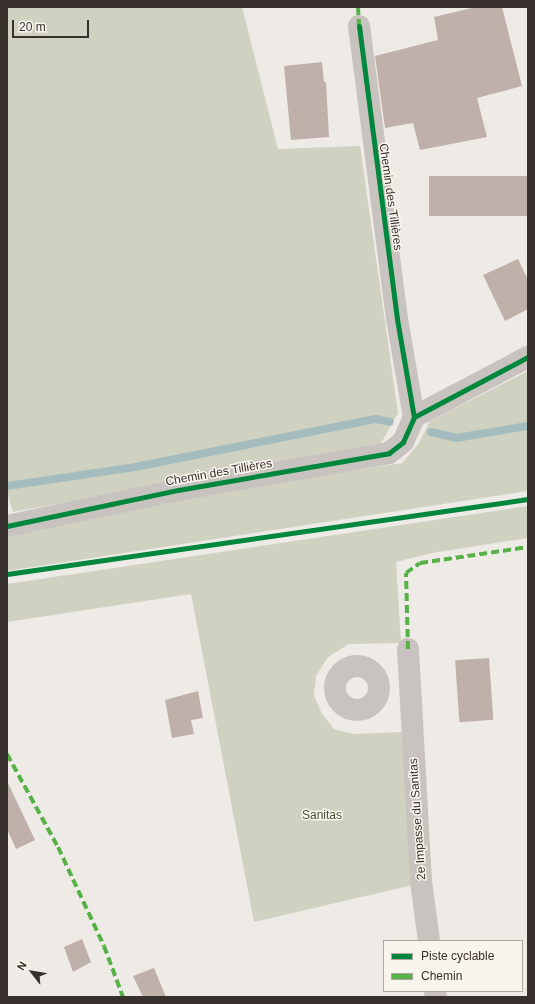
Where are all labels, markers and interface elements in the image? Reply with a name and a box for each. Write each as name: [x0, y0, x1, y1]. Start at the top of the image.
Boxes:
scale bar: [14, 12, 91, 38]
text: 20 m: [19, 20, 46, 34]
street label: Chemin des Tillières: [375, 142, 405, 252]
street label: Chemin des Tillières: [164, 457, 274, 489]
street label: 2e Impasse du Sanitas: [407, 758, 429, 880]
park label: Sanitas: [302, 809, 342, 823]
legend: [383, 940, 523, 992]
text: Piste cyclable: [421, 949, 494, 963]
north arrow: [12, 952, 52, 992]
text: N: [15, 959, 29, 972]
text: Chemin: [421, 969, 462, 983]

